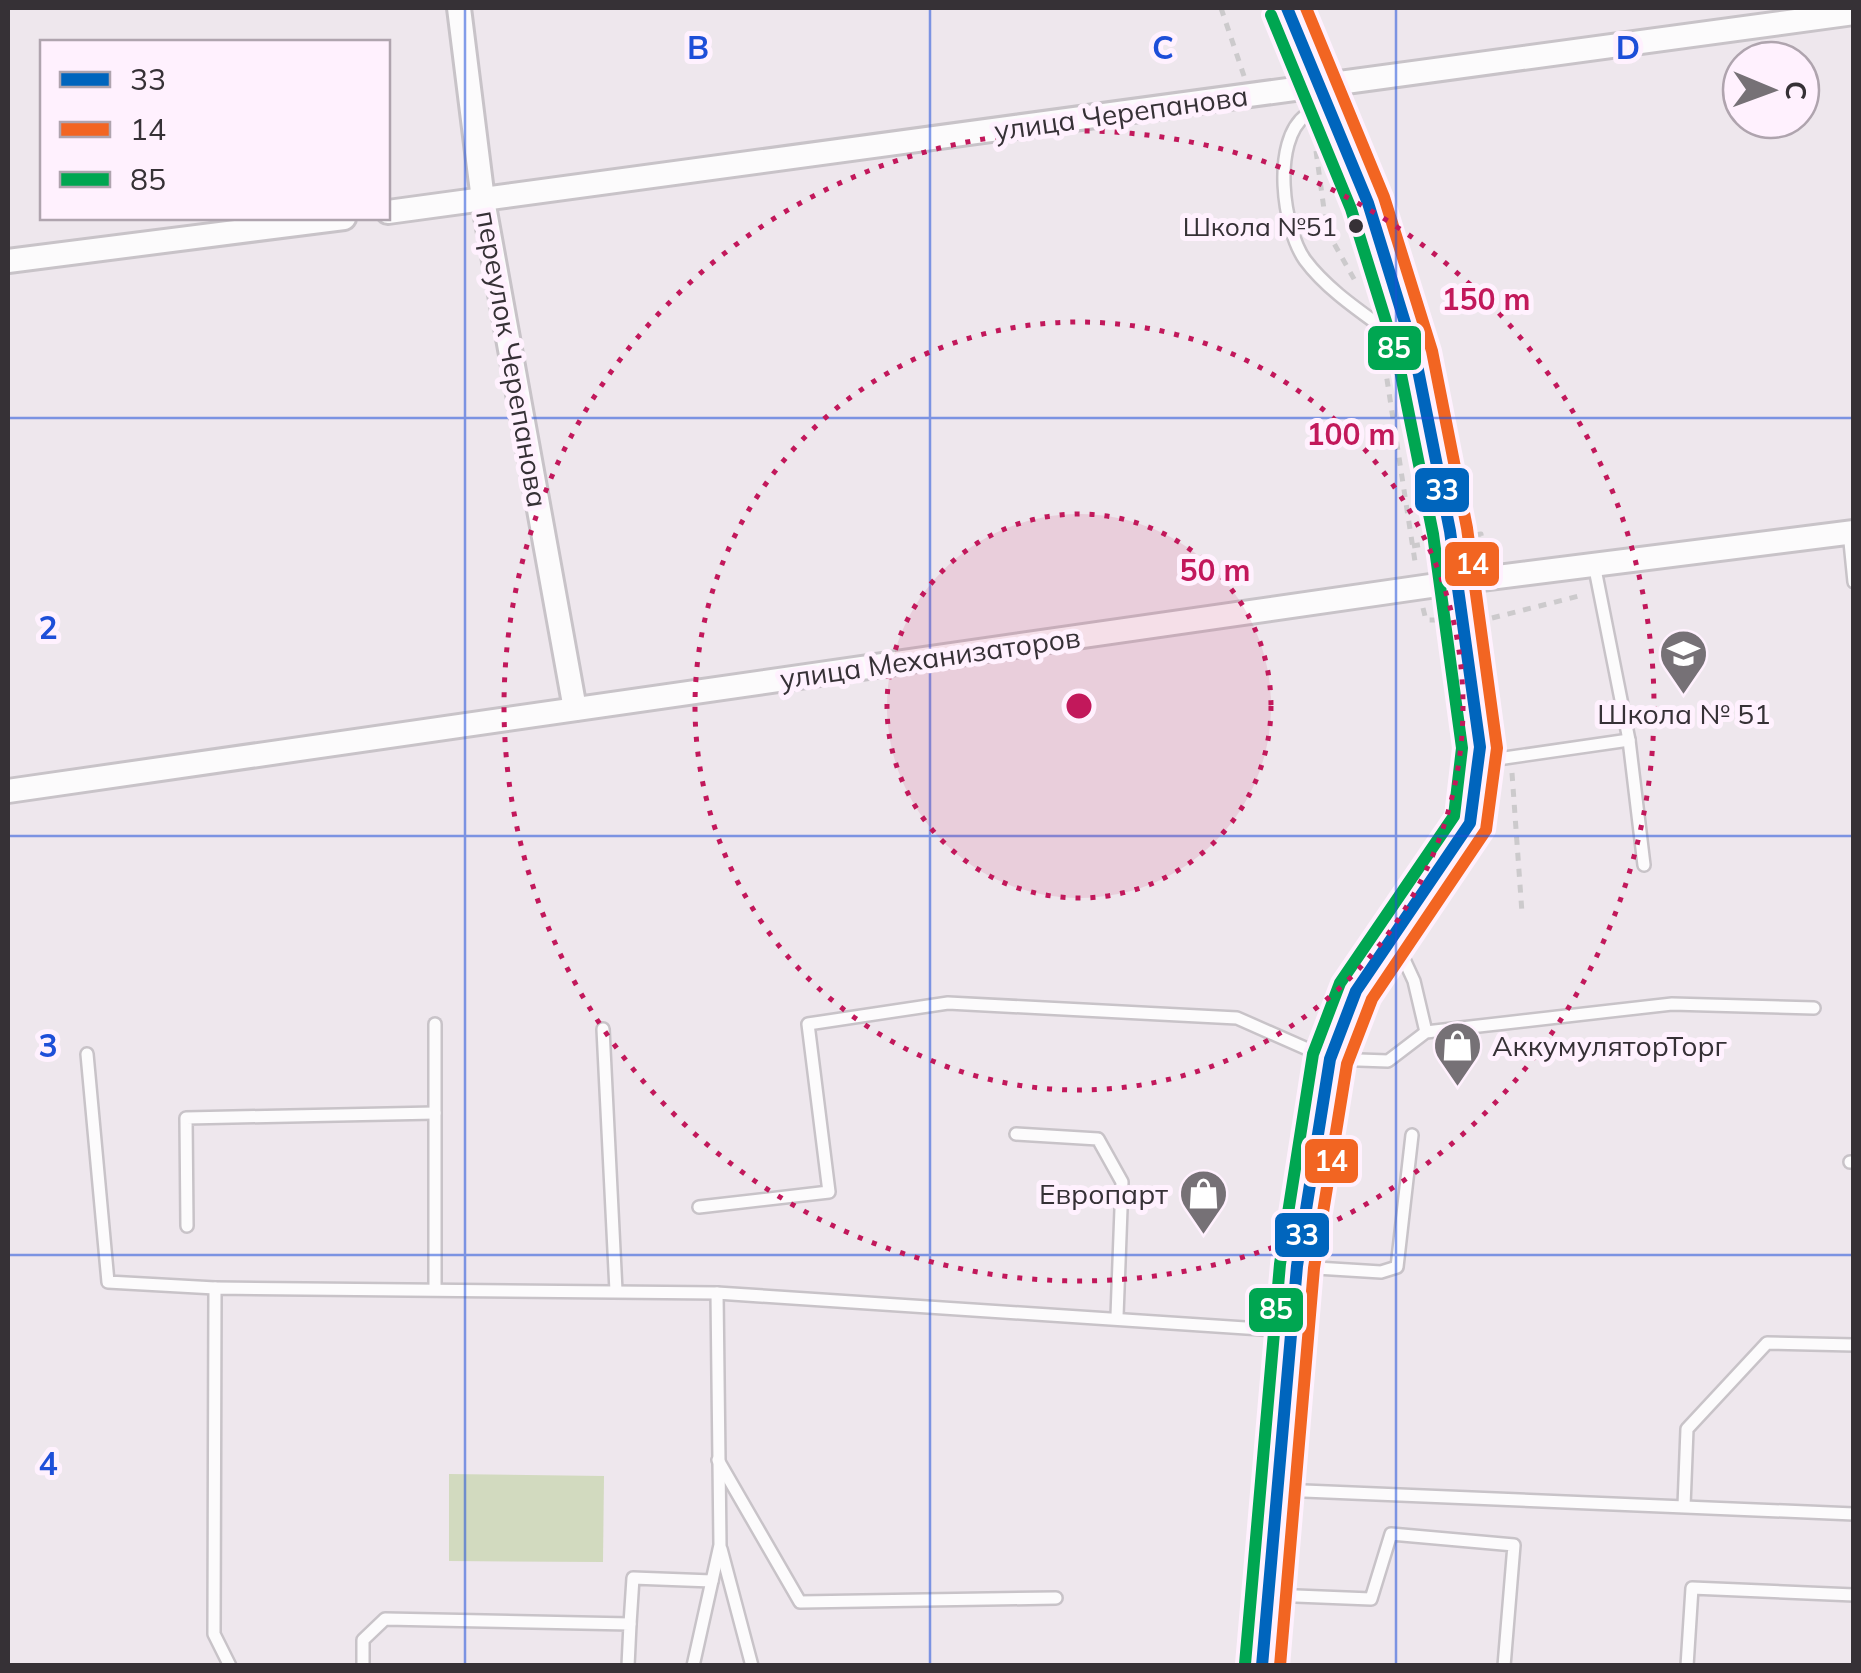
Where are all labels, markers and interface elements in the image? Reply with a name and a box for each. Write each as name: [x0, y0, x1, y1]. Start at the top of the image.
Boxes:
text: B: [687, 27, 709, 67]
text: C: [1152, 27, 1174, 67]
text: D: [1616, 27, 1640, 67]
legend: [40, 40, 390, 220]
north arrow: [1721, 40, 1821, 140]
text: 33: [130, 60, 166, 98]
street label: улица Черепанова: [992, 77, 1250, 148]
text: С: [1779, 81, 1814, 100]
text: 14: [130, 110, 166, 148]
text: 85: [130, 160, 166, 198]
street label: переулок Черепанова: [469, 208, 556, 510]
place label: Школа №51: [1183, 210, 1337, 243]
marker: Школа №51: [1346, 216, 1366, 236]
text: 150 m: [1441, 280, 1531, 318]
line badge: 85: [1366, 324, 1423, 372]
text: 85: [1377, 330, 1411, 365]
text: 100 m: [1306, 415, 1396, 453]
line badge: 33: [1413, 466, 1471, 514]
text: 33: [1425, 472, 1459, 507]
line badge: 14: [1443, 540, 1501, 588]
text: 14: [1455, 546, 1489, 581]
text: 50 m: [1179, 551, 1251, 589]
text: 2: [38, 607, 58, 647]
street label: улица Механизаторов: [777, 619, 1082, 696]
school or university icon: Школа № 51: [1658, 628, 1710, 696]
centre of rings: [1061, 688, 1097, 724]
place label: Школа № 51: [1597, 696, 1771, 731]
shop icon: АккумуляторТорг: [1431, 1020, 1483, 1088]
text: 3: [38, 1025, 58, 1065]
place label: АккумуляторТорг: [1492, 1028, 1728, 1063]
line badge: 14: [1303, 1137, 1360, 1185]
text: 14: [1314, 1143, 1348, 1178]
shop icon: Европарт: [1177, 1168, 1229, 1236]
place label: Европарт: [1039, 1176, 1168, 1211]
line badge: 33: [1273, 1211, 1331, 1259]
text: 33: [1285, 1217, 1319, 1252]
line badge: 85: [1247, 1286, 1305, 1334]
text: 85: [1259, 1291, 1293, 1326]
text: 4: [38, 1443, 58, 1483]

